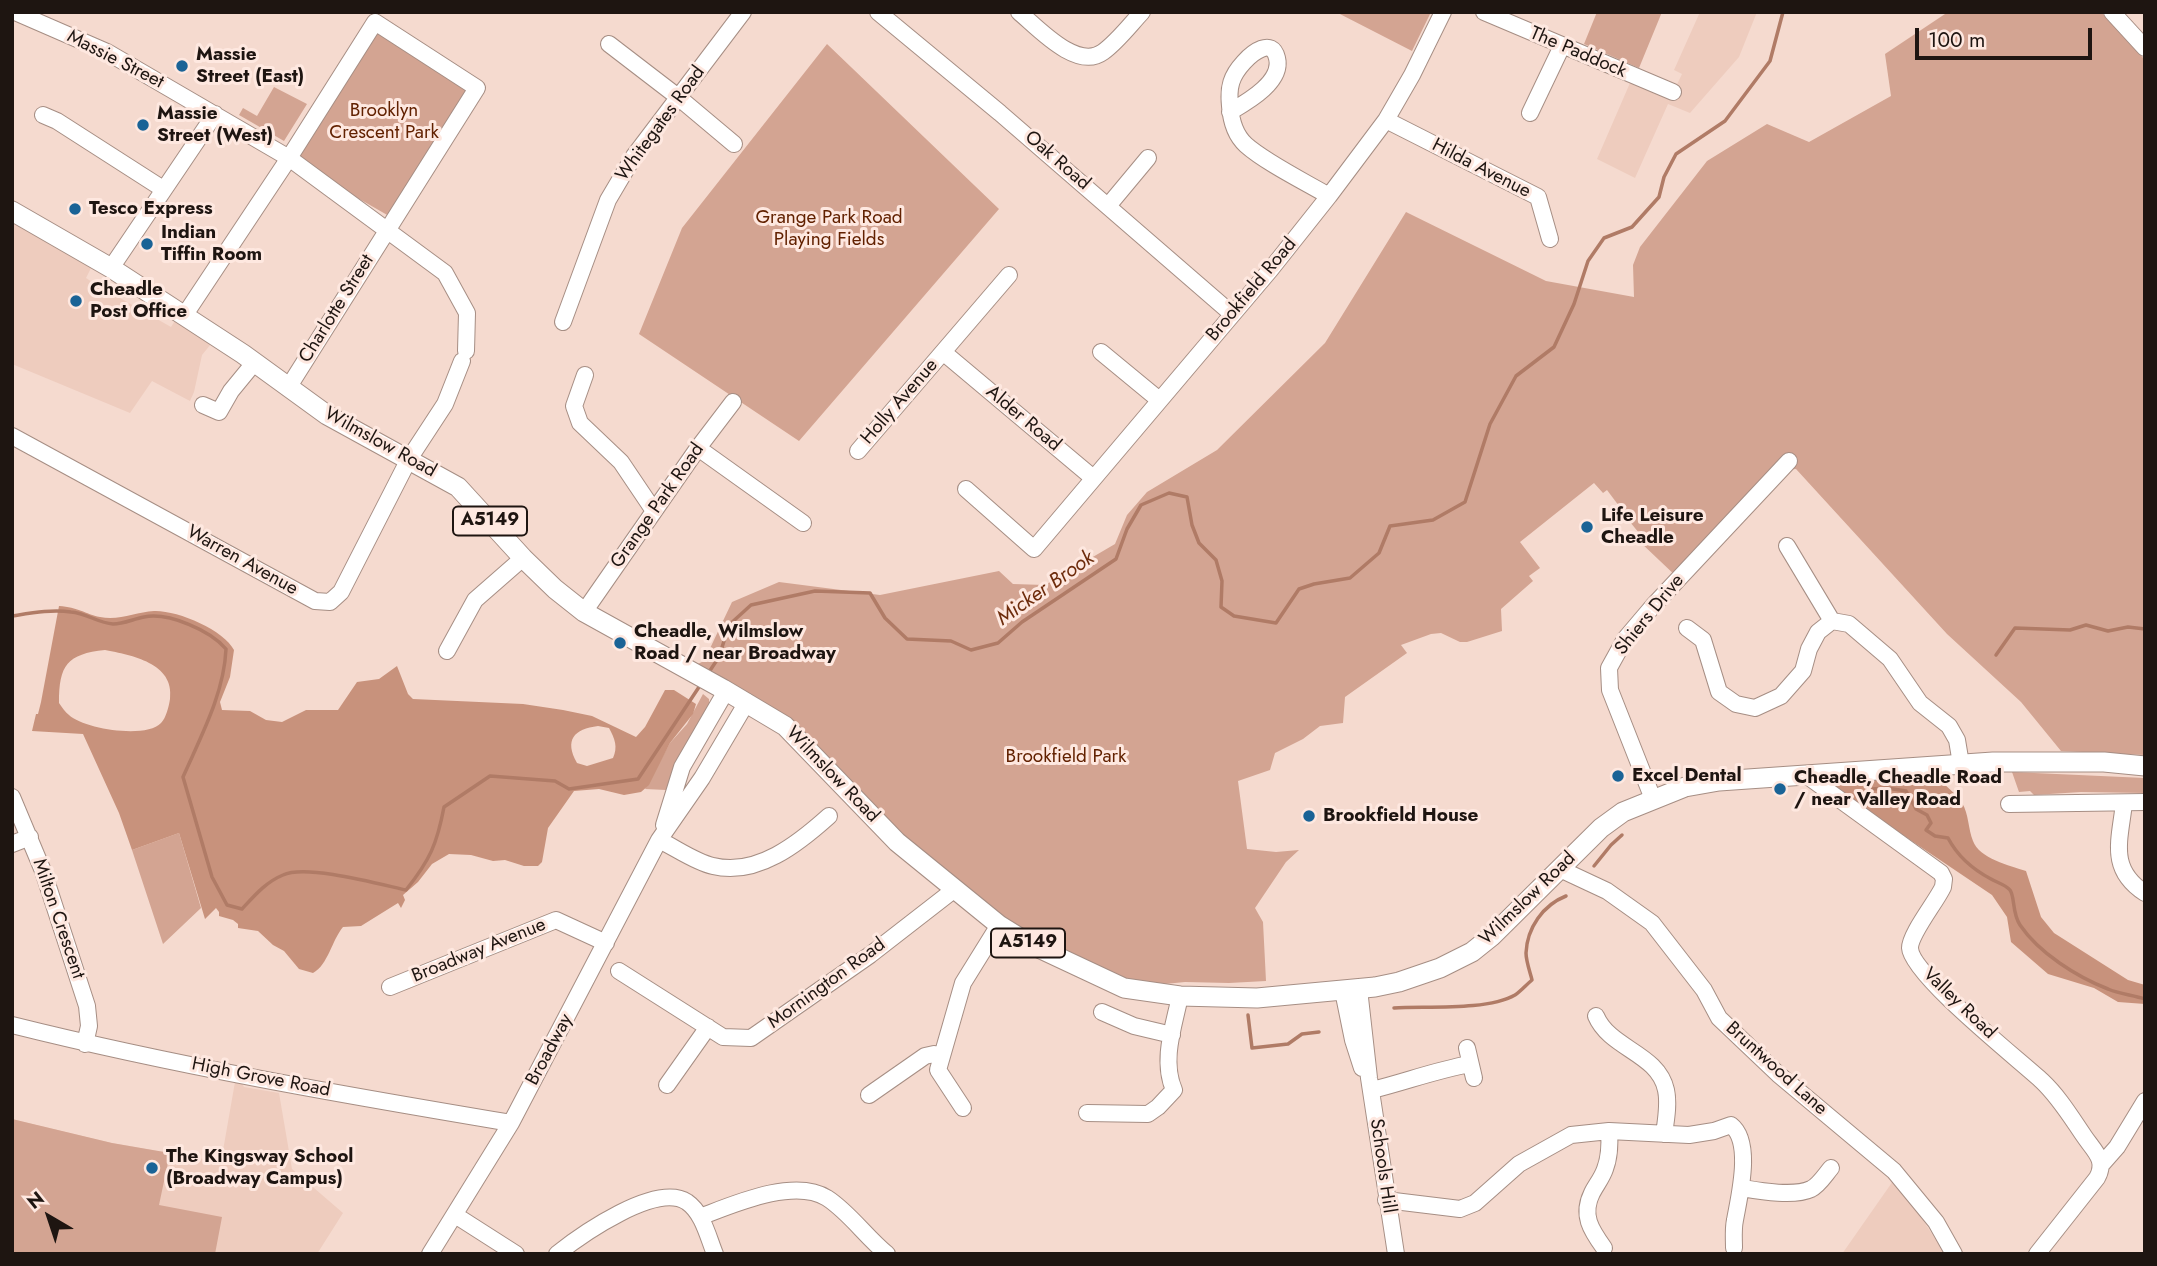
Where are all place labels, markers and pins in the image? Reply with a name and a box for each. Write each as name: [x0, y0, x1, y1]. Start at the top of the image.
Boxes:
place label: Massie Street (East): [196, 44, 304, 88]
marker: Massie Street (East): [174, 58, 190, 74]
place label: Massie Street (West): [157, 103, 273, 147]
marker: Massie Street (West): [135, 117, 151, 133]
place label: Tesco Express: [89, 198, 213, 220]
marker: Tesco Express: [67, 201, 83, 217]
place label: Indian Tiffin Room: [161, 222, 262, 266]
marker: Indian Tiffin Room: [139, 236, 155, 252]
place label: Cheadle Post Office: [90, 279, 187, 323]
marker: Cheadle Post Office: [68, 293, 84, 309]
place label: Life Leisure Cheadle: [1601, 505, 1704, 549]
marker: Life Leisure Cheadle: [1579, 519, 1595, 535]
place label: Cheadle, Wilmslow Road / near Broadway: [634, 621, 836, 665]
marker: Cheadle, Wilmslow Road / near Broadway: [612, 635, 628, 651]
place label: Excel Dental: [1632, 765, 1742, 787]
place label: Cheadle, Cheadle Road / near Valley Road: [1794, 767, 2002, 811]
marker: Excel Dental: [1610, 768, 1626, 784]
marker: Cheadle, Cheadle Road / near Valley Road: [1772, 781, 1788, 797]
place label: Brookfield House: [1323, 805, 1478, 827]
marker: Brookfield House: [1301, 808, 1317, 824]
place label: The Kingsway School (Broadway Campus): [166, 1146, 353, 1190]
marker: The Kingsway School (Broadway Campus): [144, 1160, 160, 1176]

